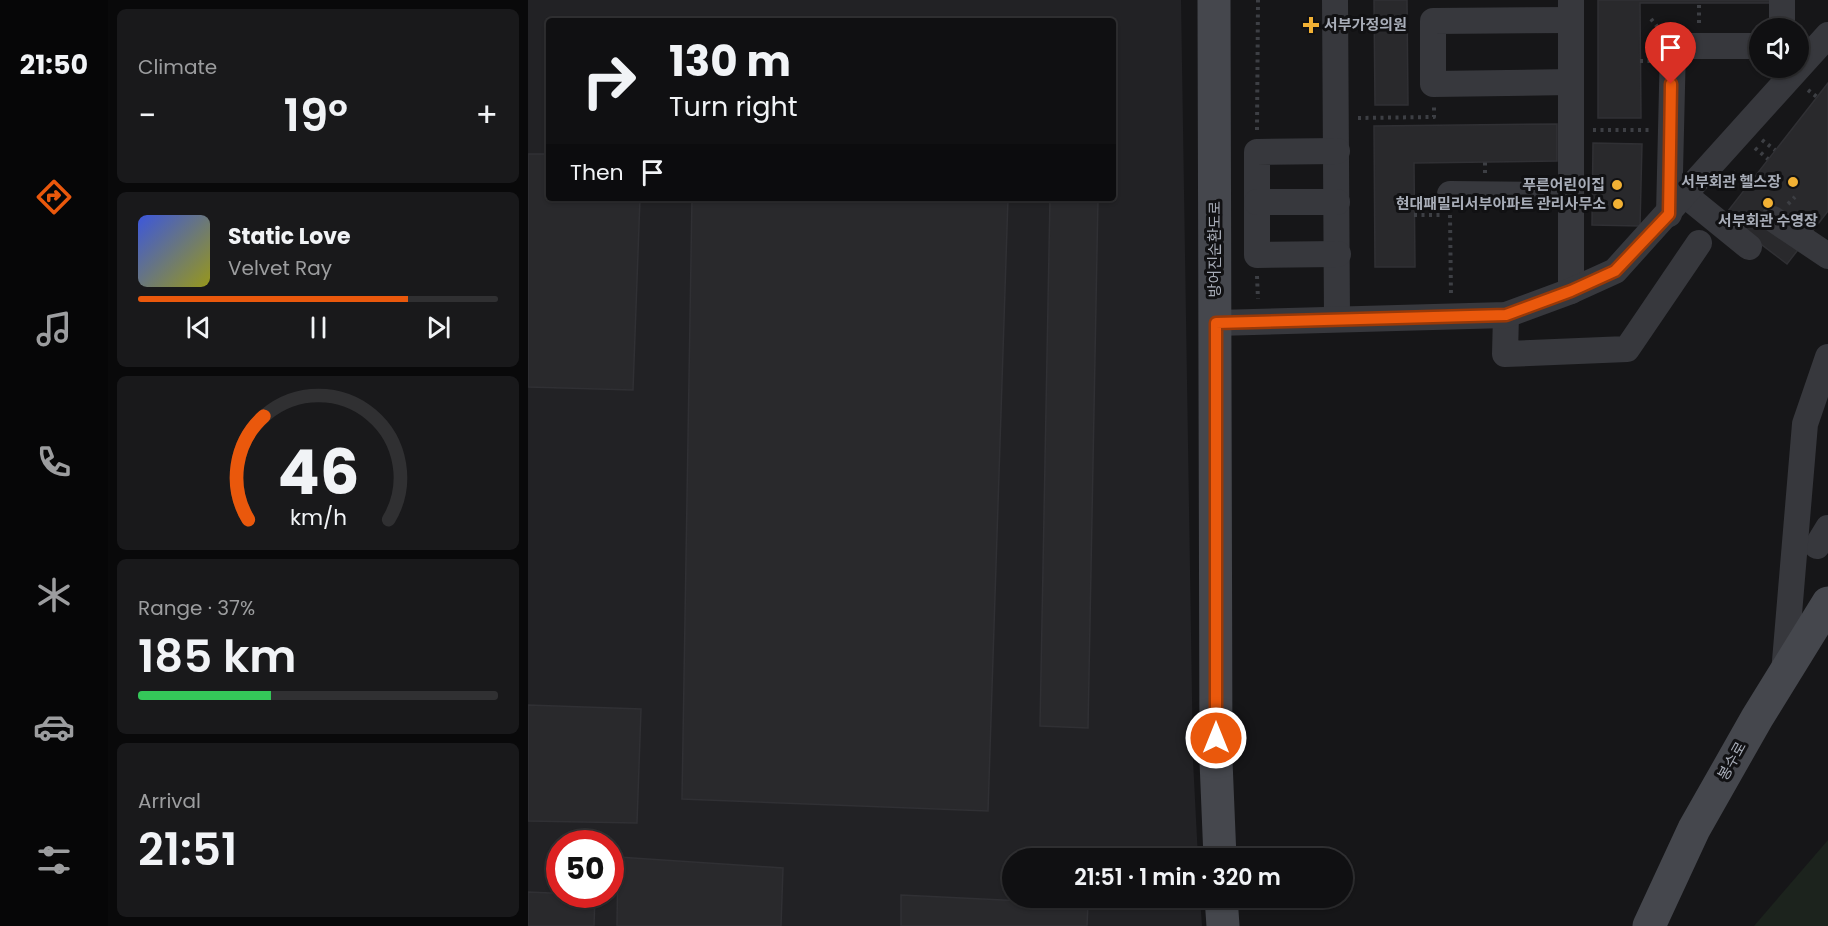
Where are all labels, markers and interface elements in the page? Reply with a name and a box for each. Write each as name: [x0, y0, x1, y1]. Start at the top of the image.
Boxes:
place label: 서부가정의원: [1324, 14, 1407, 35]
marker: 서부가정의원: [1302, 16, 1320, 34]
map controls: [1749, 18, 1809, 78]
button: sound: [1749, 18, 1809, 78]
pin: [1645, 22, 1696, 84]
icon: arrive: [1654, 31, 1687, 64]
text: 130 m: [669, 32, 791, 91]
icon: right: [570, 42, 648, 120]
text: 21:50: [20, 46, 88, 83]
text: Climate: [138, 53, 217, 81]
text: 19°: [284, 84, 348, 147]
text: Turn right: [669, 88, 798, 125]
text: −: [138, 92, 156, 139]
text: +: [475, 92, 498, 139]
icon: arrive: [636, 156, 669, 189]
text: Then: [570, 157, 624, 188]
place label: 서부회관 헬스장: [1681, 171, 1781, 192]
place label: 푸른어린이집: [1522, 174, 1605, 195]
marker: 서부회관 헬스장: [1786, 175, 1800, 189]
icon: directions: [33, 176, 75, 218]
marker: 푸른어린이집: [1610, 178, 1624, 192]
place label: 현대패밀리서부아파트 관리사무소: [1396, 193, 1606, 214]
marker: 서부회관 수영장: [1761, 196, 1775, 210]
marker: 현대패밀리서부아파트 관리사무소: [1611, 197, 1625, 211]
street label: 방어진순환도로: [1204, 201, 1225, 297]
place label: 서부회관 수영장: [1718, 210, 1818, 231]
text: Static Love: [228, 221, 351, 252]
text: Velvet Ray: [228, 254, 332, 282]
icon: music: [33, 308, 75, 350]
icon: previous: [182, 311, 215, 344]
icon: pause: [302, 311, 335, 344]
icon: next: [422, 311, 455, 344]
text: 46: [277, 428, 359, 516]
icon: phone: [33, 441, 75, 483]
text: km/h: [289, 502, 347, 533]
icon: climate: [33, 574, 75, 616]
text: Range · 37%: [138, 594, 255, 622]
text: 185 km: [138, 625, 296, 688]
icon: car: [33, 706, 75, 748]
position arrow: [1184, 706, 1248, 770]
street label: 봉수로: [1712, 738, 1751, 784]
text: Arrival: [138, 787, 201, 815]
text: 21:51: [138, 818, 237, 881]
speed limit sign: 50: [546, 830, 624, 908]
icon: filters: [33, 839, 75, 881]
text: 21:51 · 1 min · 320 m: [1074, 862, 1281, 893]

